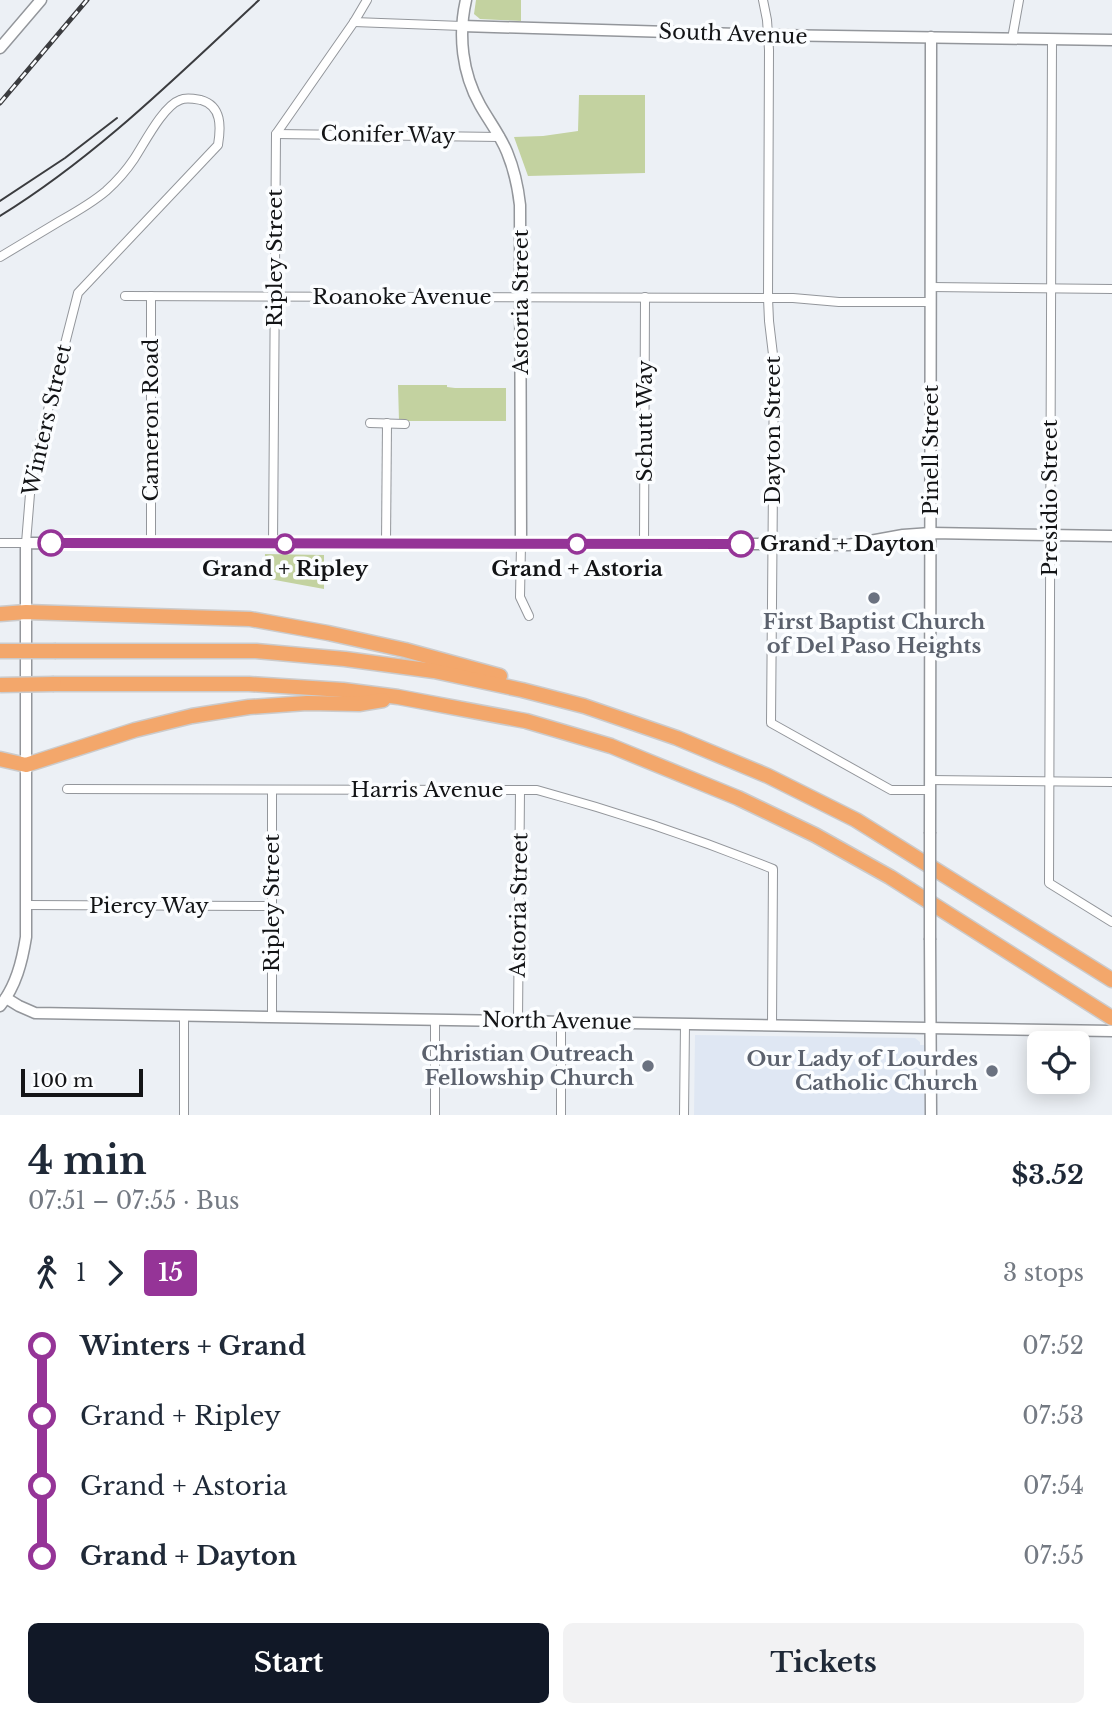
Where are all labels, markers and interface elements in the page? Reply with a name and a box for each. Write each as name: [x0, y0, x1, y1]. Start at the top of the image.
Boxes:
street label: South Avenue: [658, 18, 808, 50]
street label: Conifer Way: [320, 121, 456, 149]
street label: Ripley Street: [262, 189, 288, 327]
street label: Astoria Street: [508, 229, 534, 376]
street label: Roanoke Avenue: [312, 284, 492, 310]
street label: Cameron Road: [138, 339, 164, 501]
street label: Winters Street: [17, 342, 77, 499]
street label: Dayton Street: [760, 356, 786, 504]
street label: Schutt Way: [632, 359, 658, 482]
street label: Pinell Street: [918, 384, 944, 515]
street label: Presidio Street: [1037, 419, 1063, 577]
unlabelled marker: [38, 530, 64, 556]
marker: Grand + Dayton: [728, 531, 754, 557]
place label: Grand + Dayton: [760, 531, 935, 557]
marker: Grand + Ripley: [275, 534, 295, 554]
marker: Grand + Astoria: [567, 534, 587, 554]
place label: Grand + Ripley: [202, 556, 368, 582]
place label: Grand + Astoria: [491, 556, 663, 582]
marker: First Baptist Church of Del Paso Heights: [866, 590, 882, 606]
place label: First Baptist Church of Del Paso Heights: [763, 609, 985, 659]
street label: Harris Avenue: [351, 777, 503, 803]
street label: Astoria Street: [505, 832, 533, 979]
street label: Ripley Street: [259, 834, 285, 972]
street label: Piercy Way: [89, 893, 210, 919]
street label: North Avenue: [482, 1007, 632, 1035]
map controls: [1027, 1031, 1090, 1094]
button: locate: [1027, 1031, 1090, 1094]
place label: Christian Outreach Fellowship Church: [421, 1041, 634, 1091]
place label: Our Lady of Lourdes Catholic Church: [747, 1046, 978, 1096]
marker: Christian Outreach Fellowship Church: [640, 1058, 656, 1074]
marker: Our Lady of Lourdes Catholic Church: [984, 1063, 1000, 1079]
scale bar: [21, 1066, 144, 1098]
text: 100 m: [32, 1069, 93, 1092]
text: 4 min: [28, 1137, 147, 1184]
text: $3.52: [1012, 1159, 1084, 1191]
text: 07:51 – 07:55 · Bus: [28, 1187, 240, 1215]
icon: walk: [28, 1254, 66, 1292]
icon: forward: [96, 1254, 134, 1292]
text: 15: [158, 1258, 183, 1287]
text: 1: [76, 1259, 86, 1287]
text: 3 stops: [1003, 1259, 1084, 1287]
text: Winters + Grand: [80, 1330, 306, 1362]
text: 07:52: [1022, 1332, 1084, 1360]
text: Grand + Ripley: [80, 1400, 281, 1432]
text: 07:53: [1022, 1402, 1084, 1430]
text: Grand + Astoria: [80, 1470, 287, 1502]
text: 07:54: [1023, 1472, 1084, 1500]
text: Grand + Dayton: [80, 1540, 297, 1572]
text: 07:55: [1023, 1542, 1084, 1570]
button: Start: [28, 1623, 549, 1703]
button: Tickets: [563, 1623, 1084, 1703]

